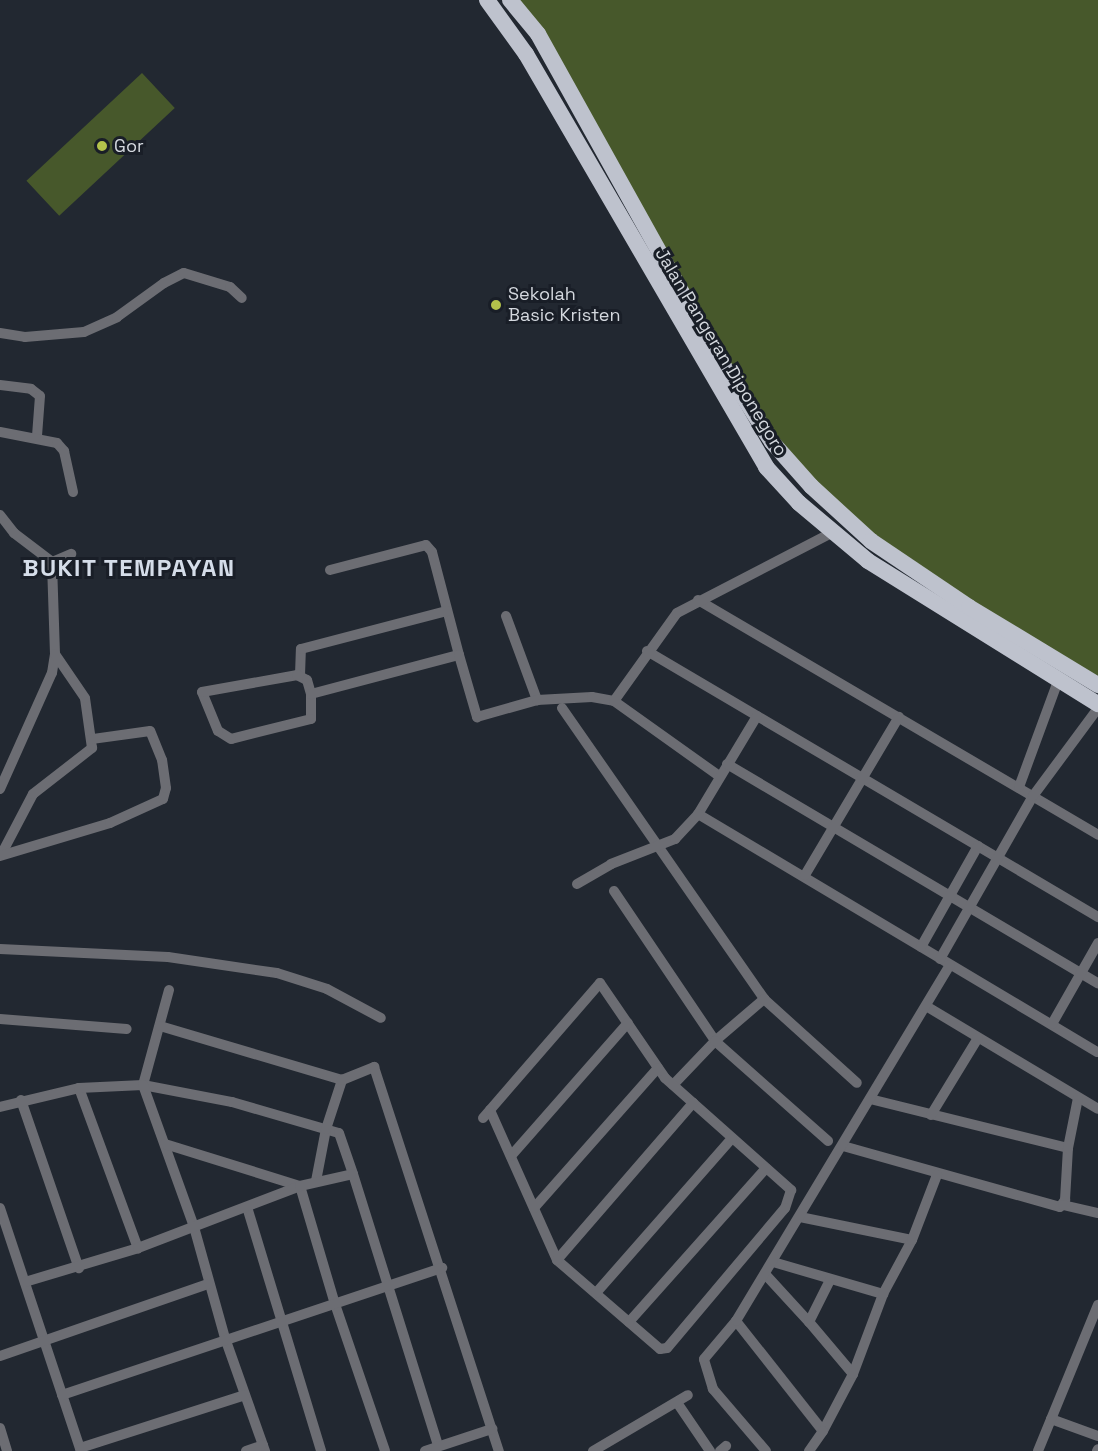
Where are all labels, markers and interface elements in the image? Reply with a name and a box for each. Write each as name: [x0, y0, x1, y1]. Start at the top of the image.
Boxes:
place label: Gor: [114, 135, 144, 157]
marker: Gor: [95, 139, 109, 153]
street label: Jalan Pangeran Diponegoro: [650, 244, 792, 460]
place label: Sekolah Basic Kristen: [508, 284, 621, 326]
marker: Sekolah Basic Kristen: [489, 298, 503, 312]
district label: BUKIT TEMPAYAN: [22, 554, 236, 582]

